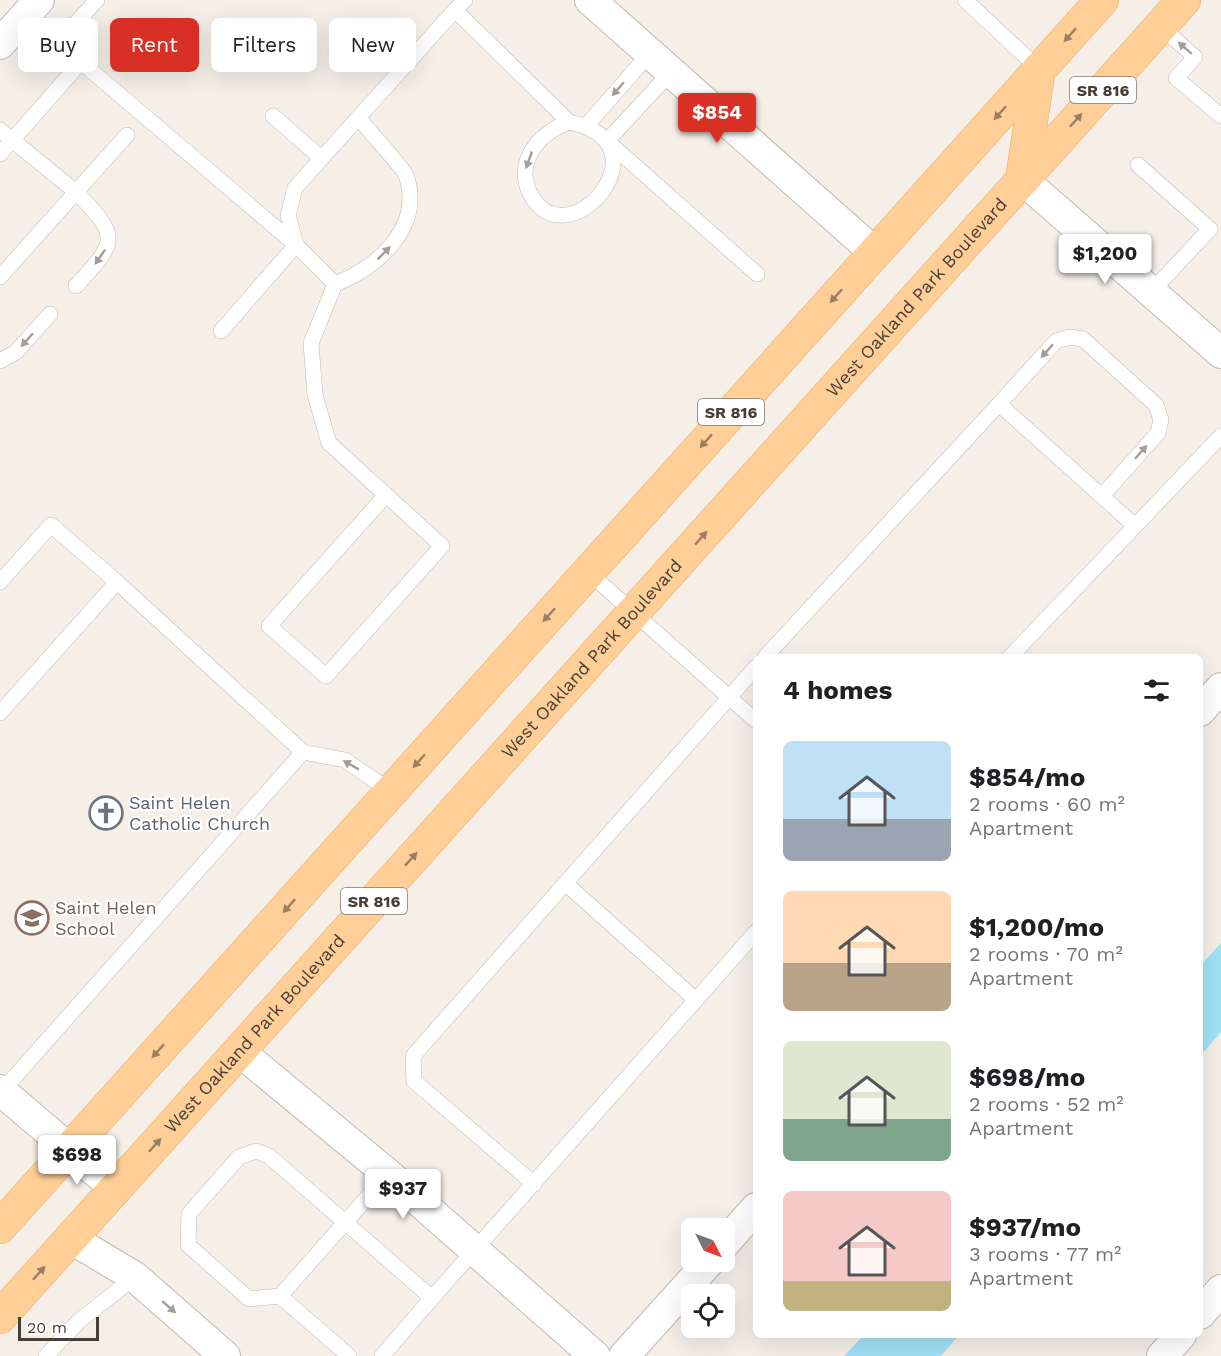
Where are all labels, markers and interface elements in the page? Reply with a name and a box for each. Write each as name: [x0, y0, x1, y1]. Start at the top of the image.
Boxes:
chip: Buy: [18, 18, 98, 72]
chip: Rent: [110, 18, 199, 72]
chip: Filters: [211, 18, 317, 72]
chip: New: [329, 18, 416, 72]
one-way arrow: [1063, 27, 1077, 42]
one-way arrow: [1178, 42, 1193, 55]
road number: SR 816: [1070, 77, 1136, 103]
one-way arrow: [612, 81, 625, 96]
pin: $854: [681, 93, 753, 144]
text: $854: [692, 100, 742, 124]
one-way arrow: [994, 105, 1007, 120]
one-way arrow: [1069, 113, 1083, 128]
one-way arrow: [523, 151, 533, 169]
street label: West Oakland Park Boulevard: [821, 193, 1011, 401]
pin: $1,200: [1056, 234, 1154, 285]
text: $1,200: [1073, 241, 1137, 265]
one-way arrow: [376, 247, 390, 261]
one-way arrow: [94, 249, 106, 265]
one-way arrow: [830, 288, 843, 303]
one-way arrow: [21, 332, 34, 347]
one-way arrow: [1040, 344, 1054, 359]
road number: SR 816: [698, 399, 764, 425]
one-way arrow: [700, 433, 713, 448]
one-way arrow: [1134, 445, 1147, 460]
one-way arrow: [694, 531, 707, 546]
street label: West Oakland Park Boulevard: [497, 555, 686, 762]
one-way arrow: [542, 608, 556, 623]
icon: filters: [1140, 674, 1173, 707]
text: 4 homes: [783, 675, 892, 705]
one-way arrow: [413, 753, 426, 768]
one-way arrow: [342, 760, 359, 770]
text: $854/mo: [969, 762, 1085, 792]
icon: home: [831, 765, 903, 837]
place label: Saint Helen Catholic Church: [129, 792, 270, 834]
text: 2 rooms · 60 m²: [969, 792, 1125, 816]
church icon: Saint Helen Catholic Church: [88, 795, 124, 831]
text: Apartment: [969, 816, 1073, 840]
one-way arrow: [404, 852, 418, 867]
road number: SR 816: [341, 888, 407, 914]
place label: Saint Helen School: [55, 897, 157, 939]
one-way arrow: [283, 898, 296, 913]
school or university icon: Saint Helen School: [14, 900, 50, 936]
text: $1,200/mo: [969, 912, 1104, 942]
icon: home: [831, 915, 903, 987]
street label: West Oakland Park Boulevard: [160, 930, 349, 1137]
text: 2 rooms · 70 m²: [969, 942, 1123, 966]
text: Apartment: [969, 966, 1073, 990]
one-way arrow: [152, 1043, 165, 1058]
text: $698/mo: [969, 1062, 1085, 1092]
icon: home: [831, 1065, 903, 1137]
text: 2 rooms · 52 m²: [969, 1092, 1124, 1116]
text: Apartment: [969, 1116, 1073, 1140]
pin: $698: [41, 1135, 113, 1186]
one-way arrow: [148, 1138, 161, 1153]
text: $698: [52, 1142, 102, 1166]
pin: $937: [367, 1169, 439, 1220]
text: $937: [379, 1176, 427, 1200]
text: $937/mo: [969, 1212, 1081, 1242]
icon: home: [831, 1215, 903, 1287]
north arrow: [681, 1218, 735, 1272]
map controls: [681, 1218, 735, 1338]
text: 3 rooms · 77 m²: [969, 1242, 1121, 1266]
one-way arrow: [32, 1266, 45, 1281]
text: Apartment: [969, 1266, 1073, 1290]
button: locate: [681, 1284, 735, 1338]
one-way arrow: [162, 1300, 177, 1314]
scale bar: [18, 1314, 99, 1342]
text: 20 m: [27, 1318, 67, 1337]

